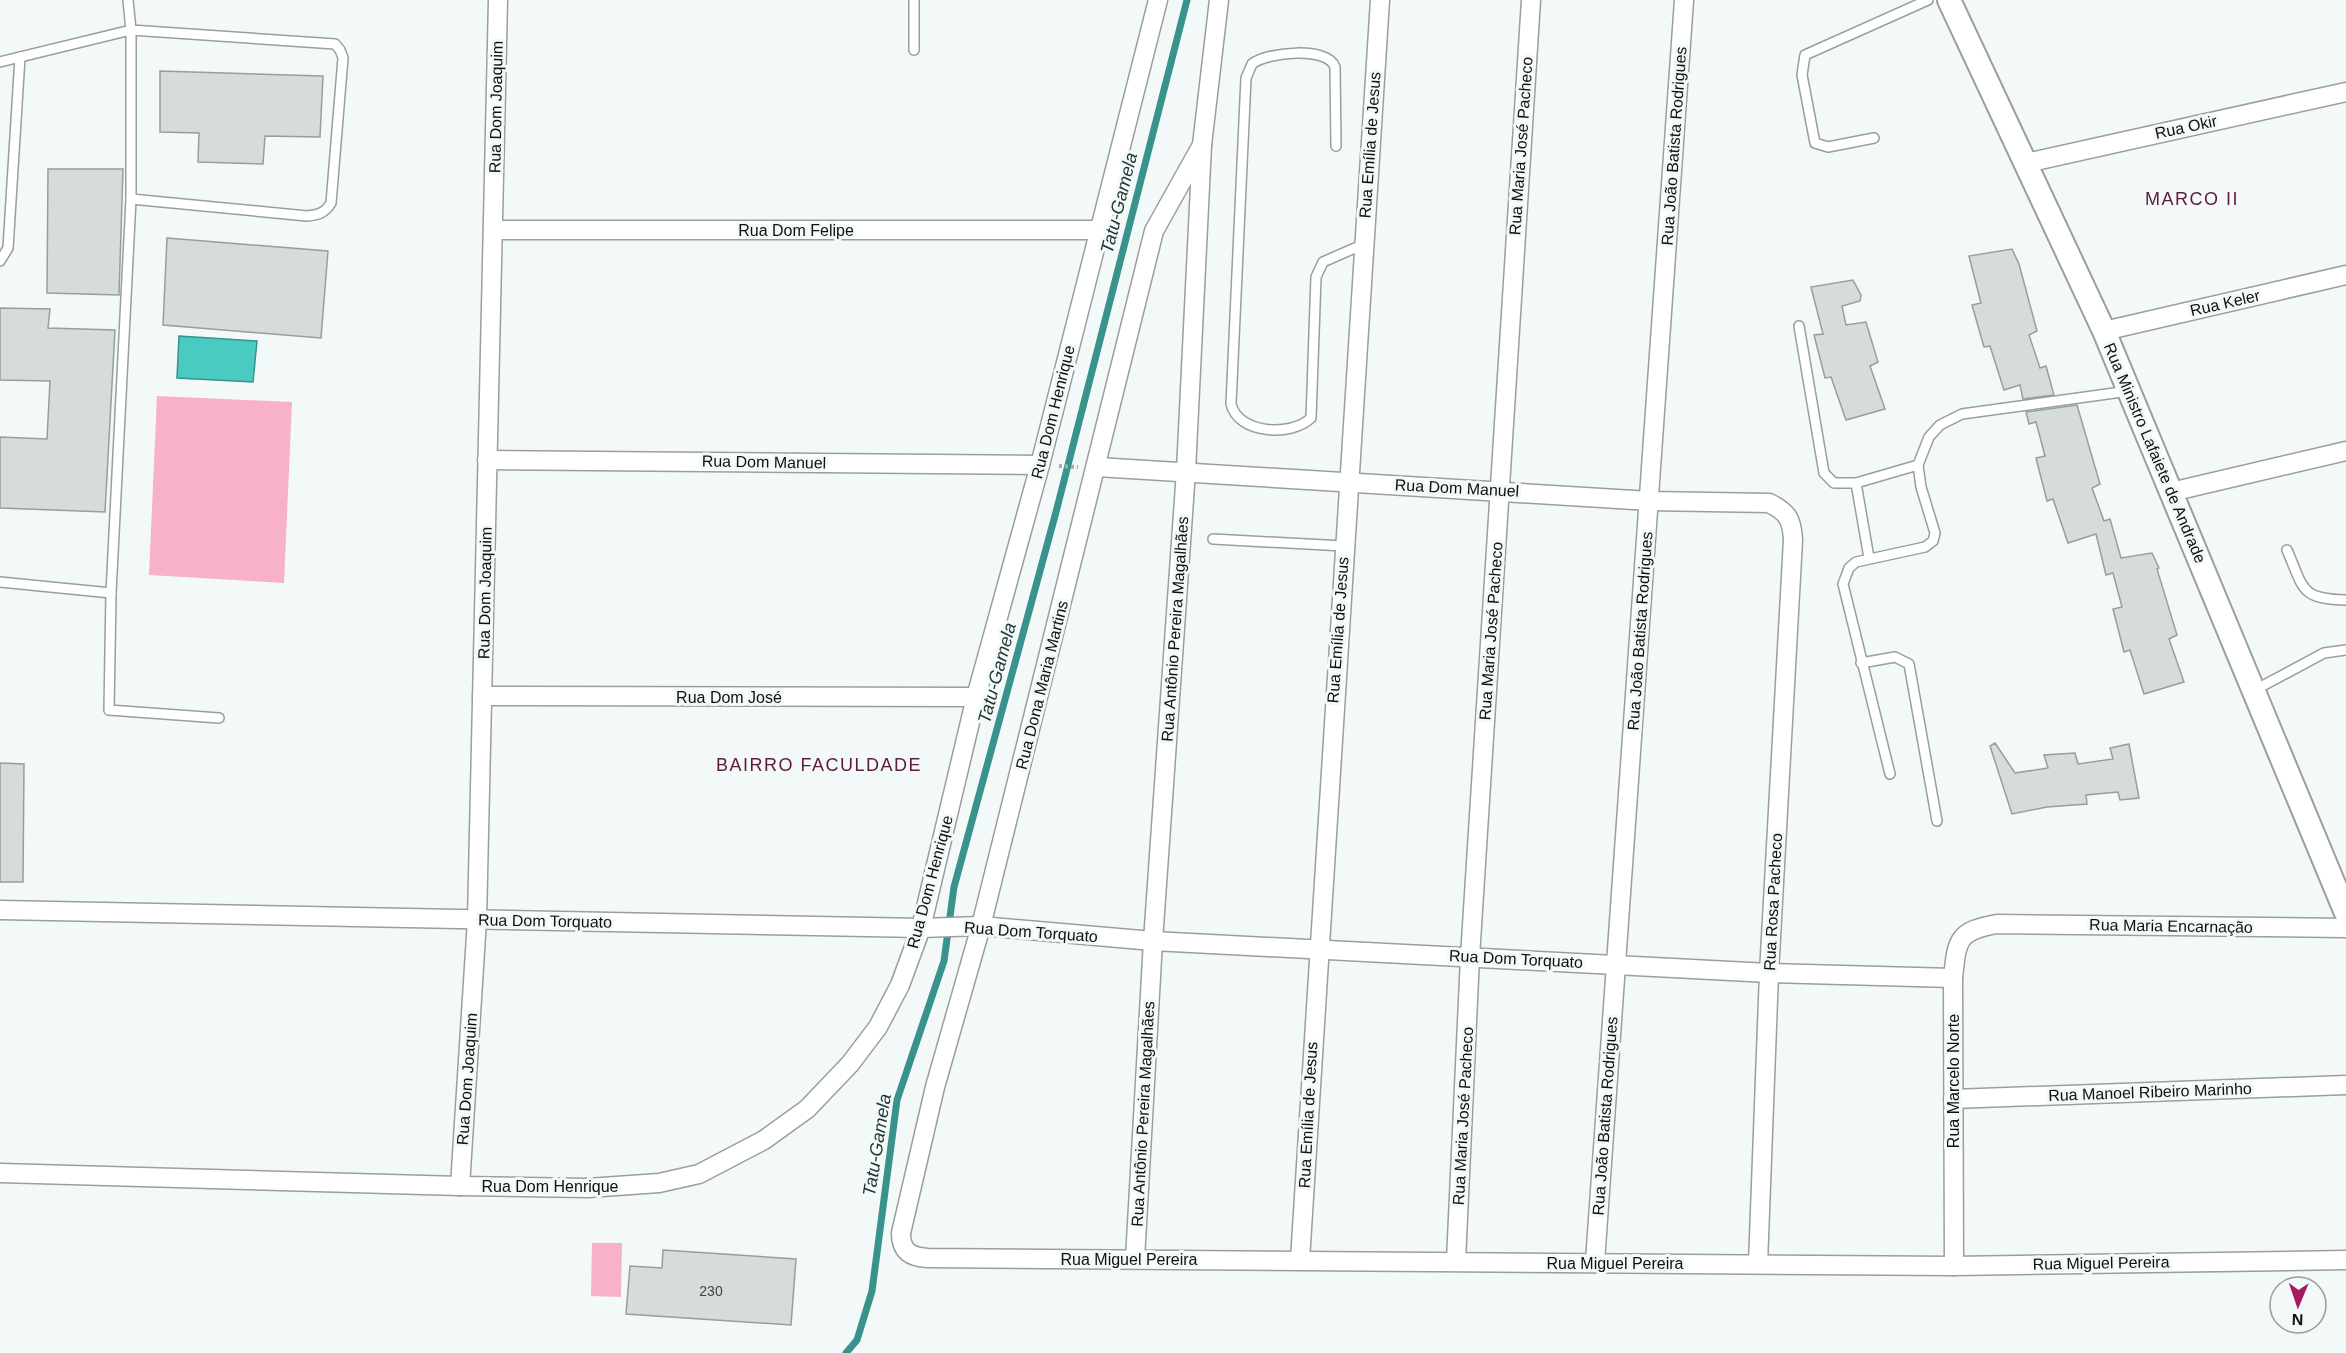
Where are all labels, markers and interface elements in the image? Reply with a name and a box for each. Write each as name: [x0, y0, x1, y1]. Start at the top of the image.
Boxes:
street label: Rua Dom Joaquim: [486, 41, 506, 173]
street label: Rua João Batista Rodrigues: [1659, 46, 1689, 246]
street label: Rua Maria José Pacheco: [1506, 56, 1536, 236]
street label: Rua Emília de Jesus: [1356, 71, 1384, 219]
street label: Rua Okir: [2153, 112, 2219, 142]
water label: Tatu-Gamela: [1097, 150, 1141, 256]
district label: MARCO II: [2145, 189, 2239, 209]
street label: Rua Dom Felipe: [738, 222, 854, 239]
street label: Rua Keler: [2188, 287, 2262, 319]
street label: Rua Ministro Lafaiete de Andrade: [2101, 340, 2209, 566]
street label: Rua Dom Henrique: [1028, 343, 1078, 480]
street label: Rua Dom Manuel: [702, 452, 826, 472]
street label: Rua Dom Manuel: [1394, 476, 1520, 500]
street label: Rua Antônio Pereira Magalhães: [1159, 516, 1191, 742]
street label: Rua Dom Joaquim: [475, 527, 495, 659]
street label: Rua João Batista Rodrigues: [1625, 531, 1655, 731]
street label: Rua Maria José Pacheco: [1476, 541, 1506, 721]
street label: Rua Emília de Jesus: [1324, 556, 1352, 704]
street label: Rua Dona Maria Martins: [1013, 599, 1071, 771]
water label: Tatu-Gamela: [974, 620, 1020, 726]
street label: Rua Dom José: [676, 689, 782, 706]
district label: BAIRRO FACULDADE: [716, 755, 922, 775]
street label: Rua Dom Henrique: [904, 814, 956, 950]
street label: Rua Rosa Pacheco: [1761, 833, 1785, 971]
street label: Rua Dom Torquato: [478, 911, 612, 931]
street label: Rua Maria Encarnação: [2089, 916, 2253, 936]
street label: Rua Dom Torquato: [964, 919, 1099, 945]
street label: Rua Dom Torquato: [1449, 947, 1583, 971]
street label: Rua Antônio Pereira Magalhães: [1129, 1001, 1157, 1227]
street label: Rua Dom Joaquim: [454, 1012, 480, 1146]
street label: Rua Marcelo Norte: [1945, 1014, 1962, 1148]
street label: Rua João Batista Rodrigues: [1590, 1016, 1620, 1216]
street label: Rua Maria José Pacheco: [1450, 1026, 1476, 1206]
street label: Rua Emília de Jesus: [1296, 1041, 1320, 1189]
street label: Rua Manoel Ribeiro Marinho: [2048, 1080, 2252, 1104]
water label: Tatu-Gamela: [859, 1092, 895, 1198]
street label: Rua Dom Henrique: [482, 1178, 619, 1195]
street label: Rua Miguel Pereira: [1061, 1251, 1198, 1268]
street label: Rua Miguel Pereira: [2032, 1253, 2170, 1273]
street label: Rua Miguel Pereira: [1547, 1255, 1684, 1272]
north arrow: [2268, 1275, 2328, 1335]
house number: 230: [699, 1283, 723, 1299]
text: N: [2291, 1311, 2304, 1328]

